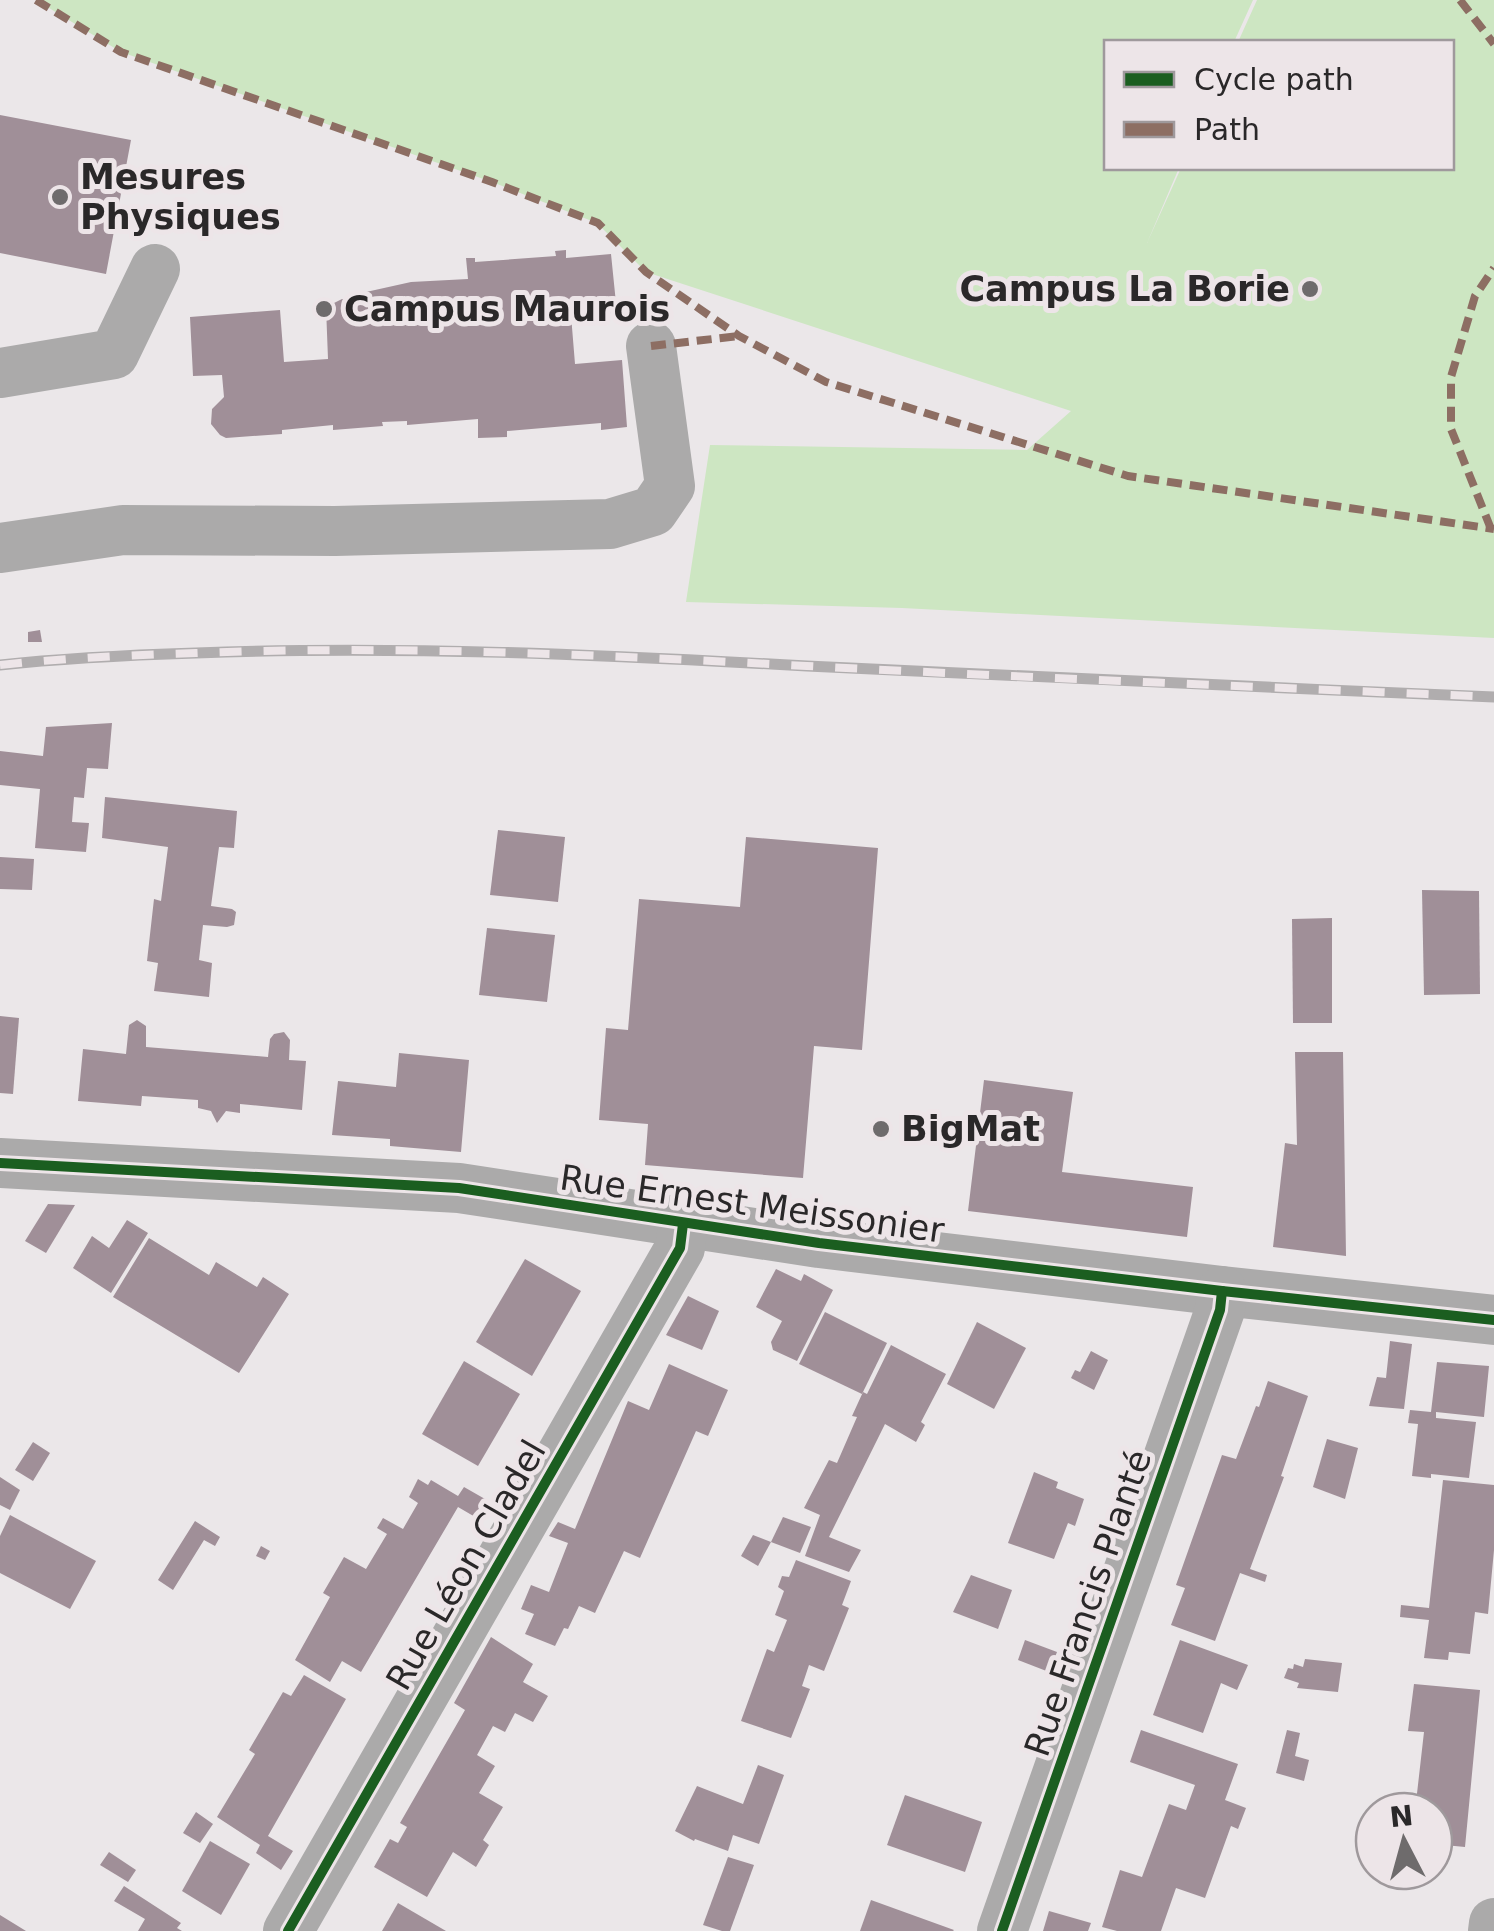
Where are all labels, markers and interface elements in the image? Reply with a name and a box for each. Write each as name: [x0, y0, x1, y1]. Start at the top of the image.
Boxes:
legend: [1104, 40, 1454, 170]
text: Cycle path: [1194, 62, 1354, 97]
text: Path: [1194, 112, 1260, 147]
place label: Mesures Physiques: [80, 157, 281, 237]
marker: Mesures Physiques: [49, 186, 71, 208]
place label: Campus La Borie: [959, 269, 1290, 309]
marker: Campus La Borie: [1299, 278, 1321, 300]
place label: Campus Maurois: [344, 289, 670, 329]
marker: Campus Maurois: [313, 298, 335, 320]
place label: BigMat: [901, 1109, 1040, 1149]
marker: BigMat: [870, 1118, 892, 1140]
street label: Rue Ernest Meissonier: [557, 1157, 947, 1251]
street label: Rue Léon Cladel: [378, 1433, 554, 1697]
street label: Rue Francis Planté: [1017, 1445, 1159, 1761]
north arrow: [1354, 1791, 1454, 1891]
text: N: [1388, 1799, 1415, 1834]

